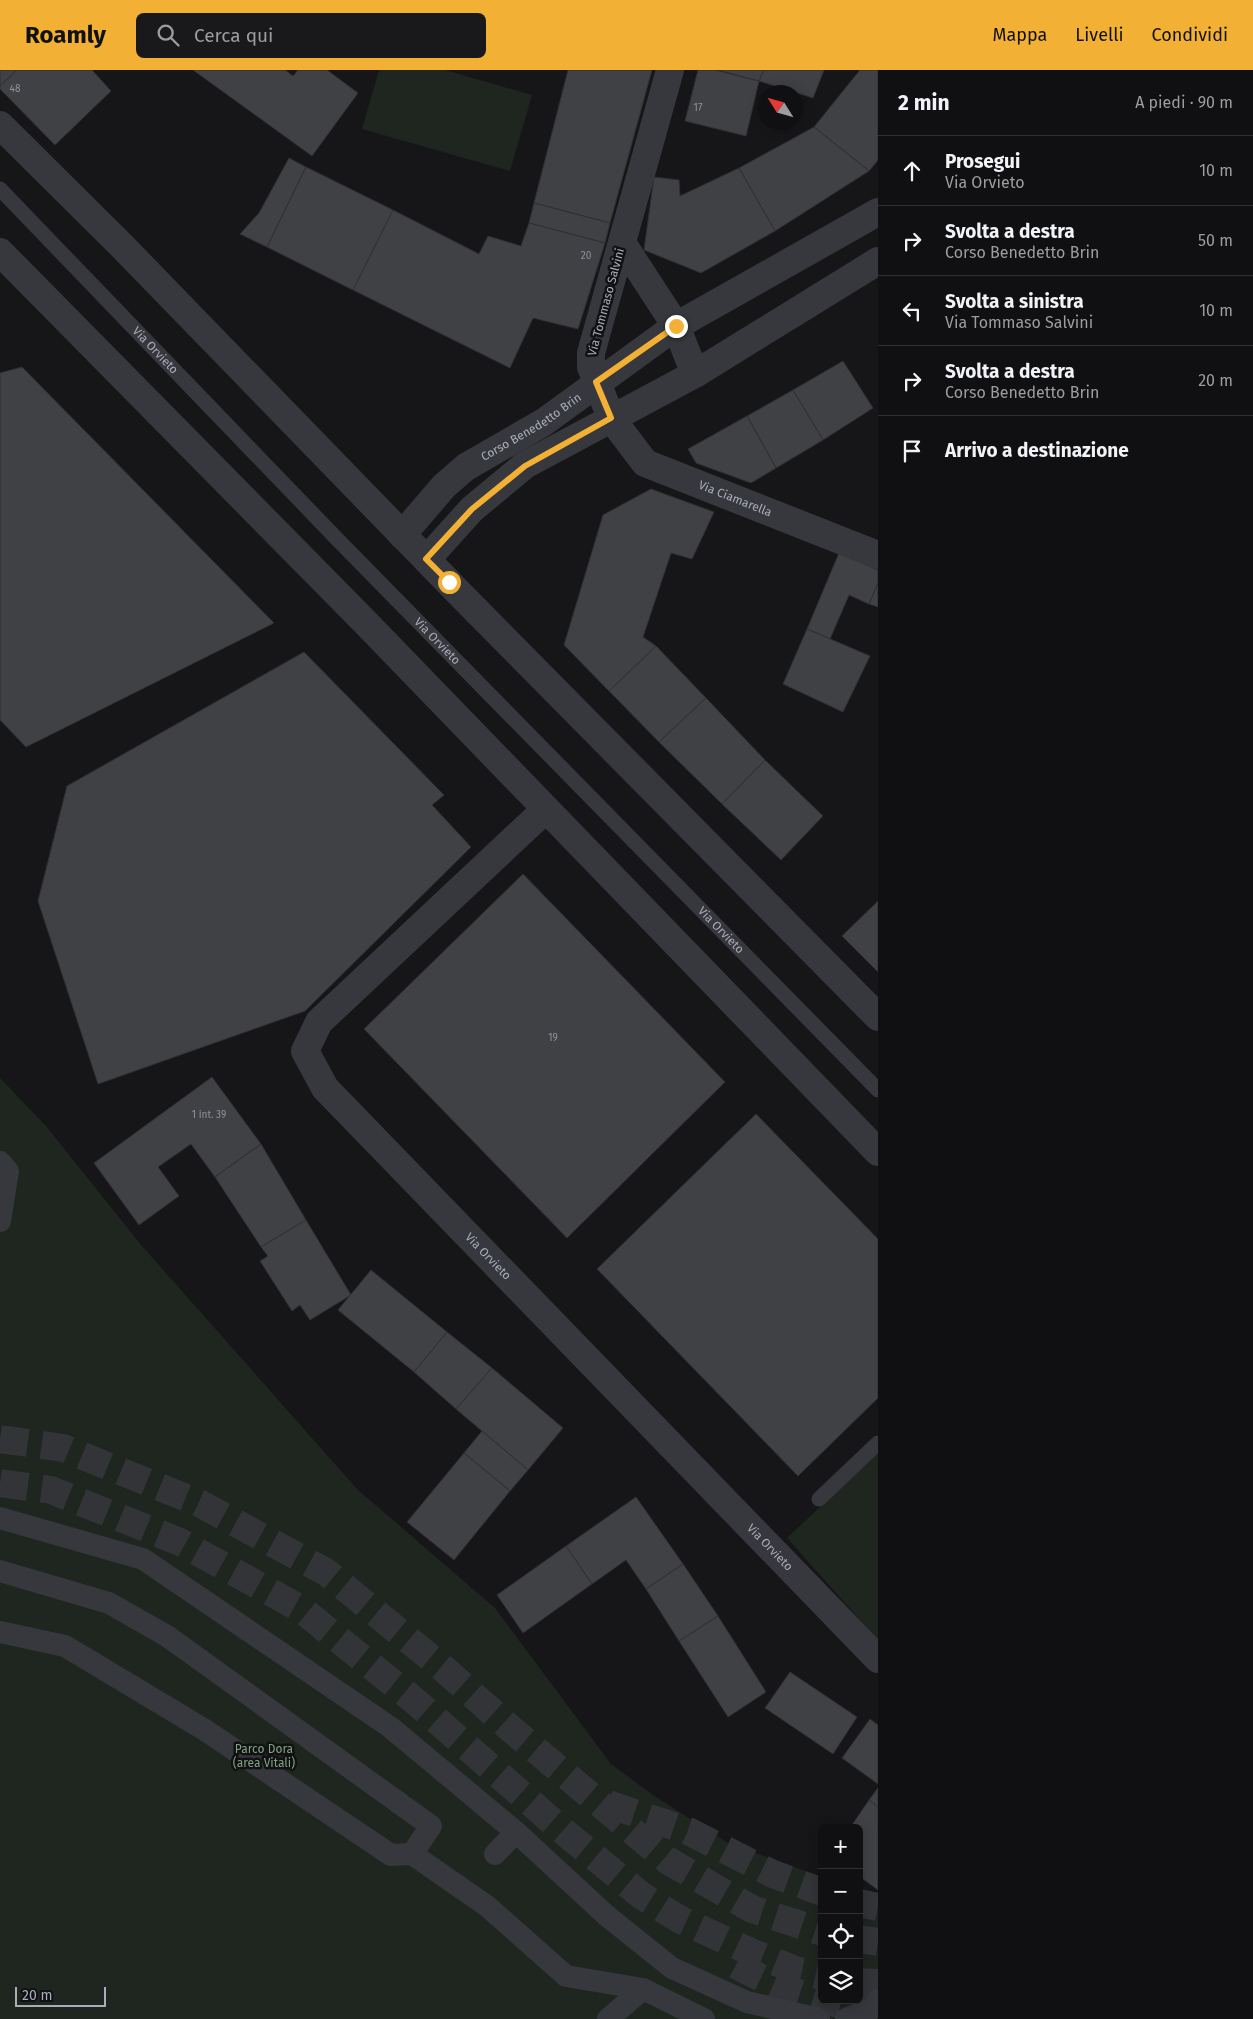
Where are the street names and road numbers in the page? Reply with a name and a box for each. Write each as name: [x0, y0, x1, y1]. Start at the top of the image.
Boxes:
street label: Via Tommaso Salvini: [585, 247, 627, 357]
street label: Via Orvieto: [130, 324, 181, 377]
street label: Corso Benedetto Brin: [478, 390, 584, 464]
street label: Via Ciamarella: [697, 478, 774, 519]
street label: Via Orvieto: [411, 615, 463, 667]
street label: Via Orvieto: [695, 904, 747, 956]
street label: Via Orvieto: [462, 1230, 514, 1283]
street label: Via Orvieto: [744, 1521, 796, 1574]

